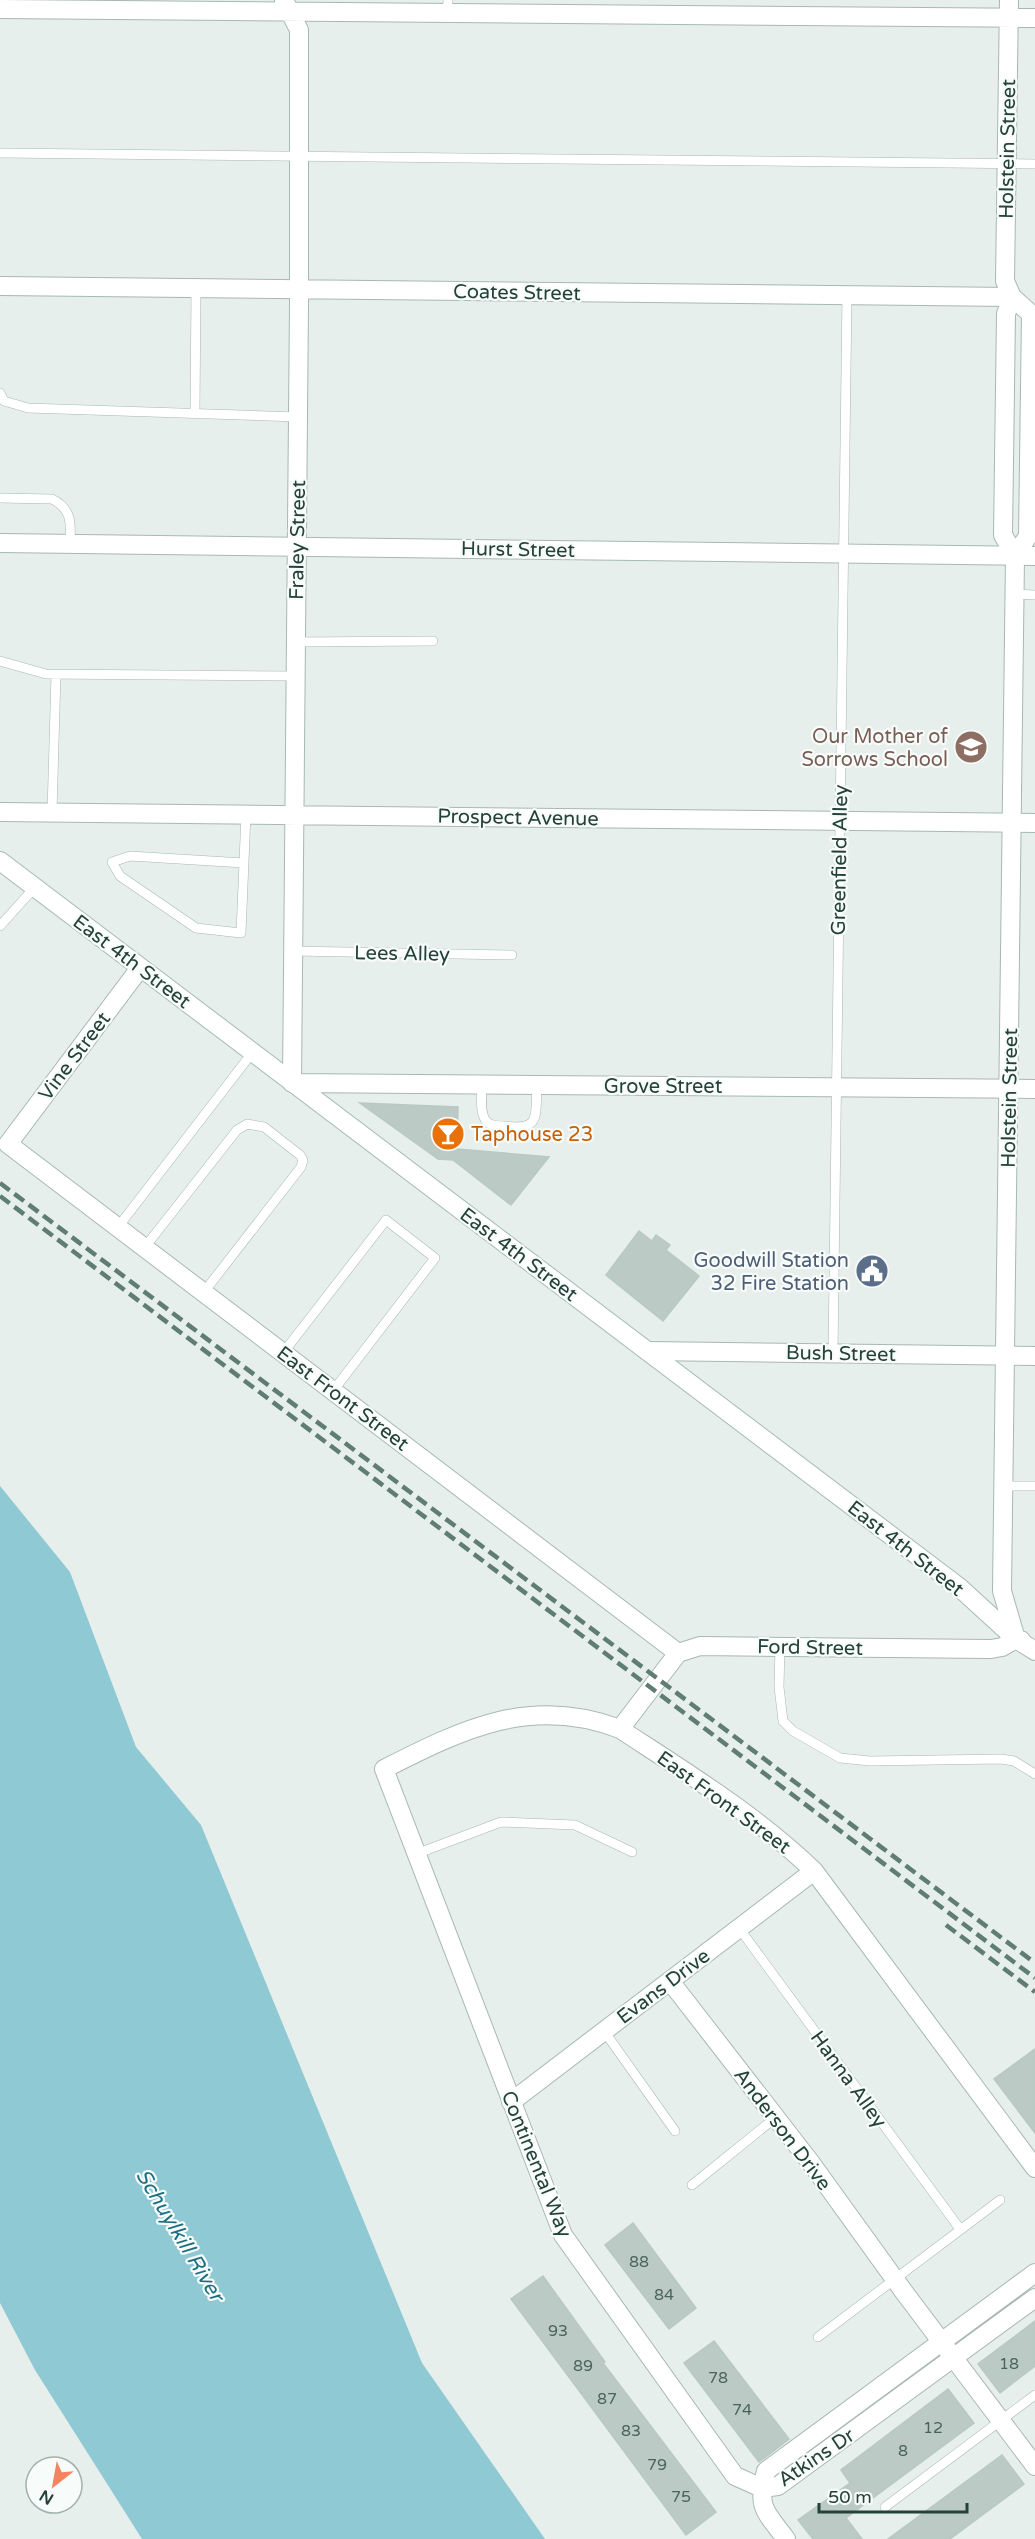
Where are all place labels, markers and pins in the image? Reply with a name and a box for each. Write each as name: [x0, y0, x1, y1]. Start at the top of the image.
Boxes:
place label: Our Mother of Sorrows School: [801, 725, 948, 772]
school or university icon: Our Mother of Sorrows School: [953, 729, 989, 765]
bar icon: Taphouse 23: [430, 1116, 466, 1152]
place label: Taphouse 23: [471, 1123, 593, 1147]
place label: Goodwill Station 32 Fire Station: [693, 1249, 849, 1296]
public building icon: Goodwill Station 32 Fire Station: [854, 1253, 890, 1289]

